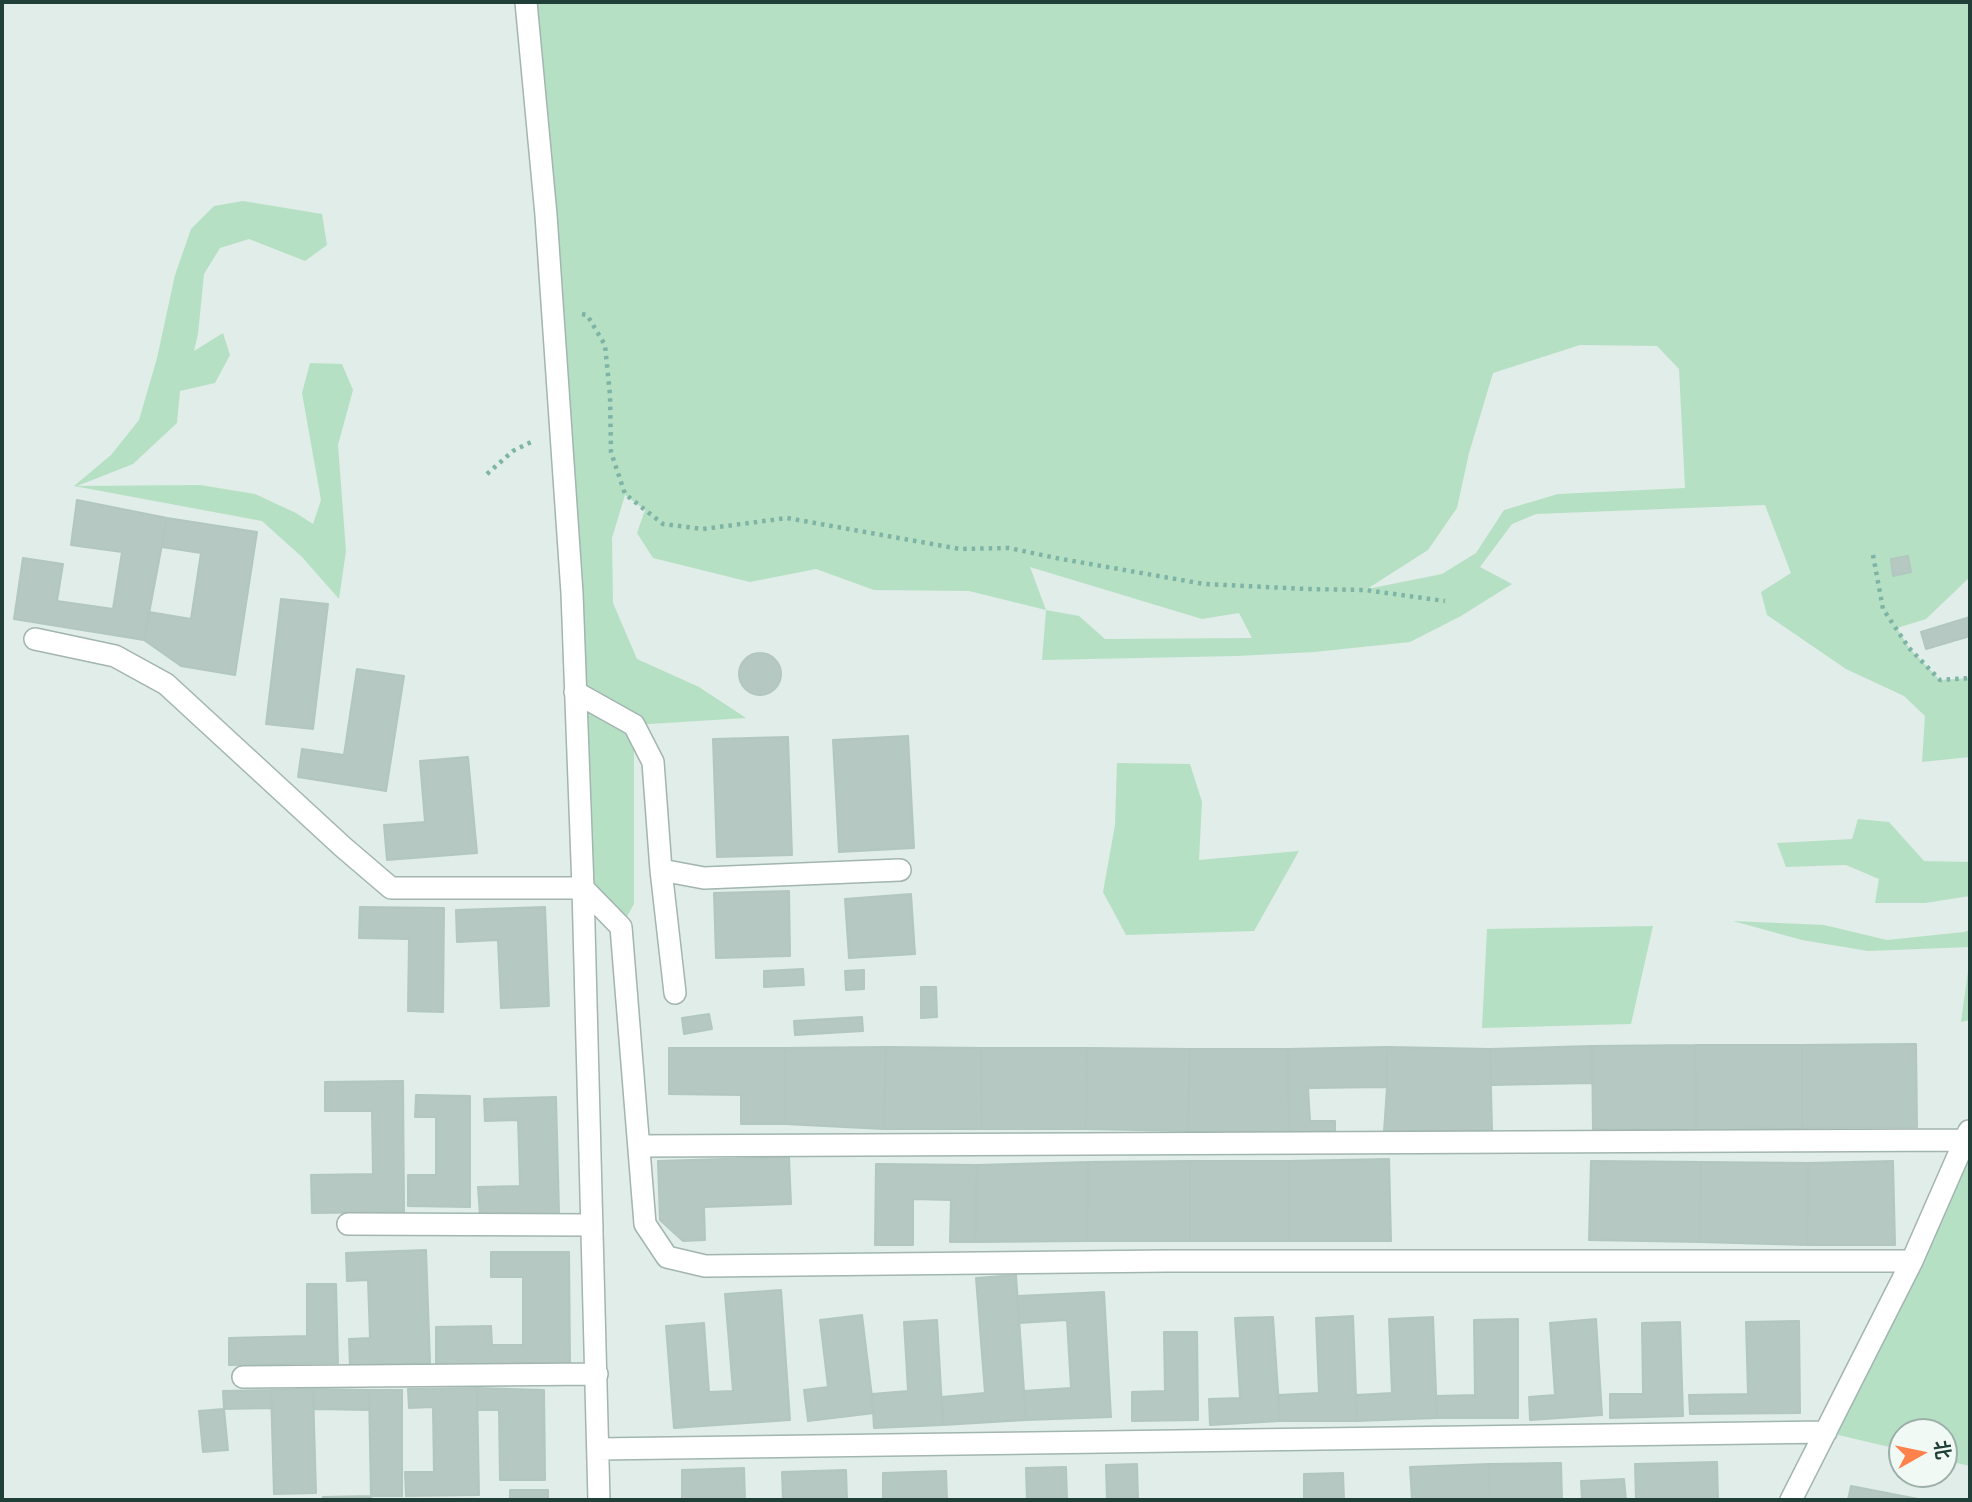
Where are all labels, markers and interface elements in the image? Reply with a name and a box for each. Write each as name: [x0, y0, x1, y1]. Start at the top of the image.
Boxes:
north arrow: [1888, 1418, 1958, 1488]
text: 北: [1929, 1439, 1955, 1461]

